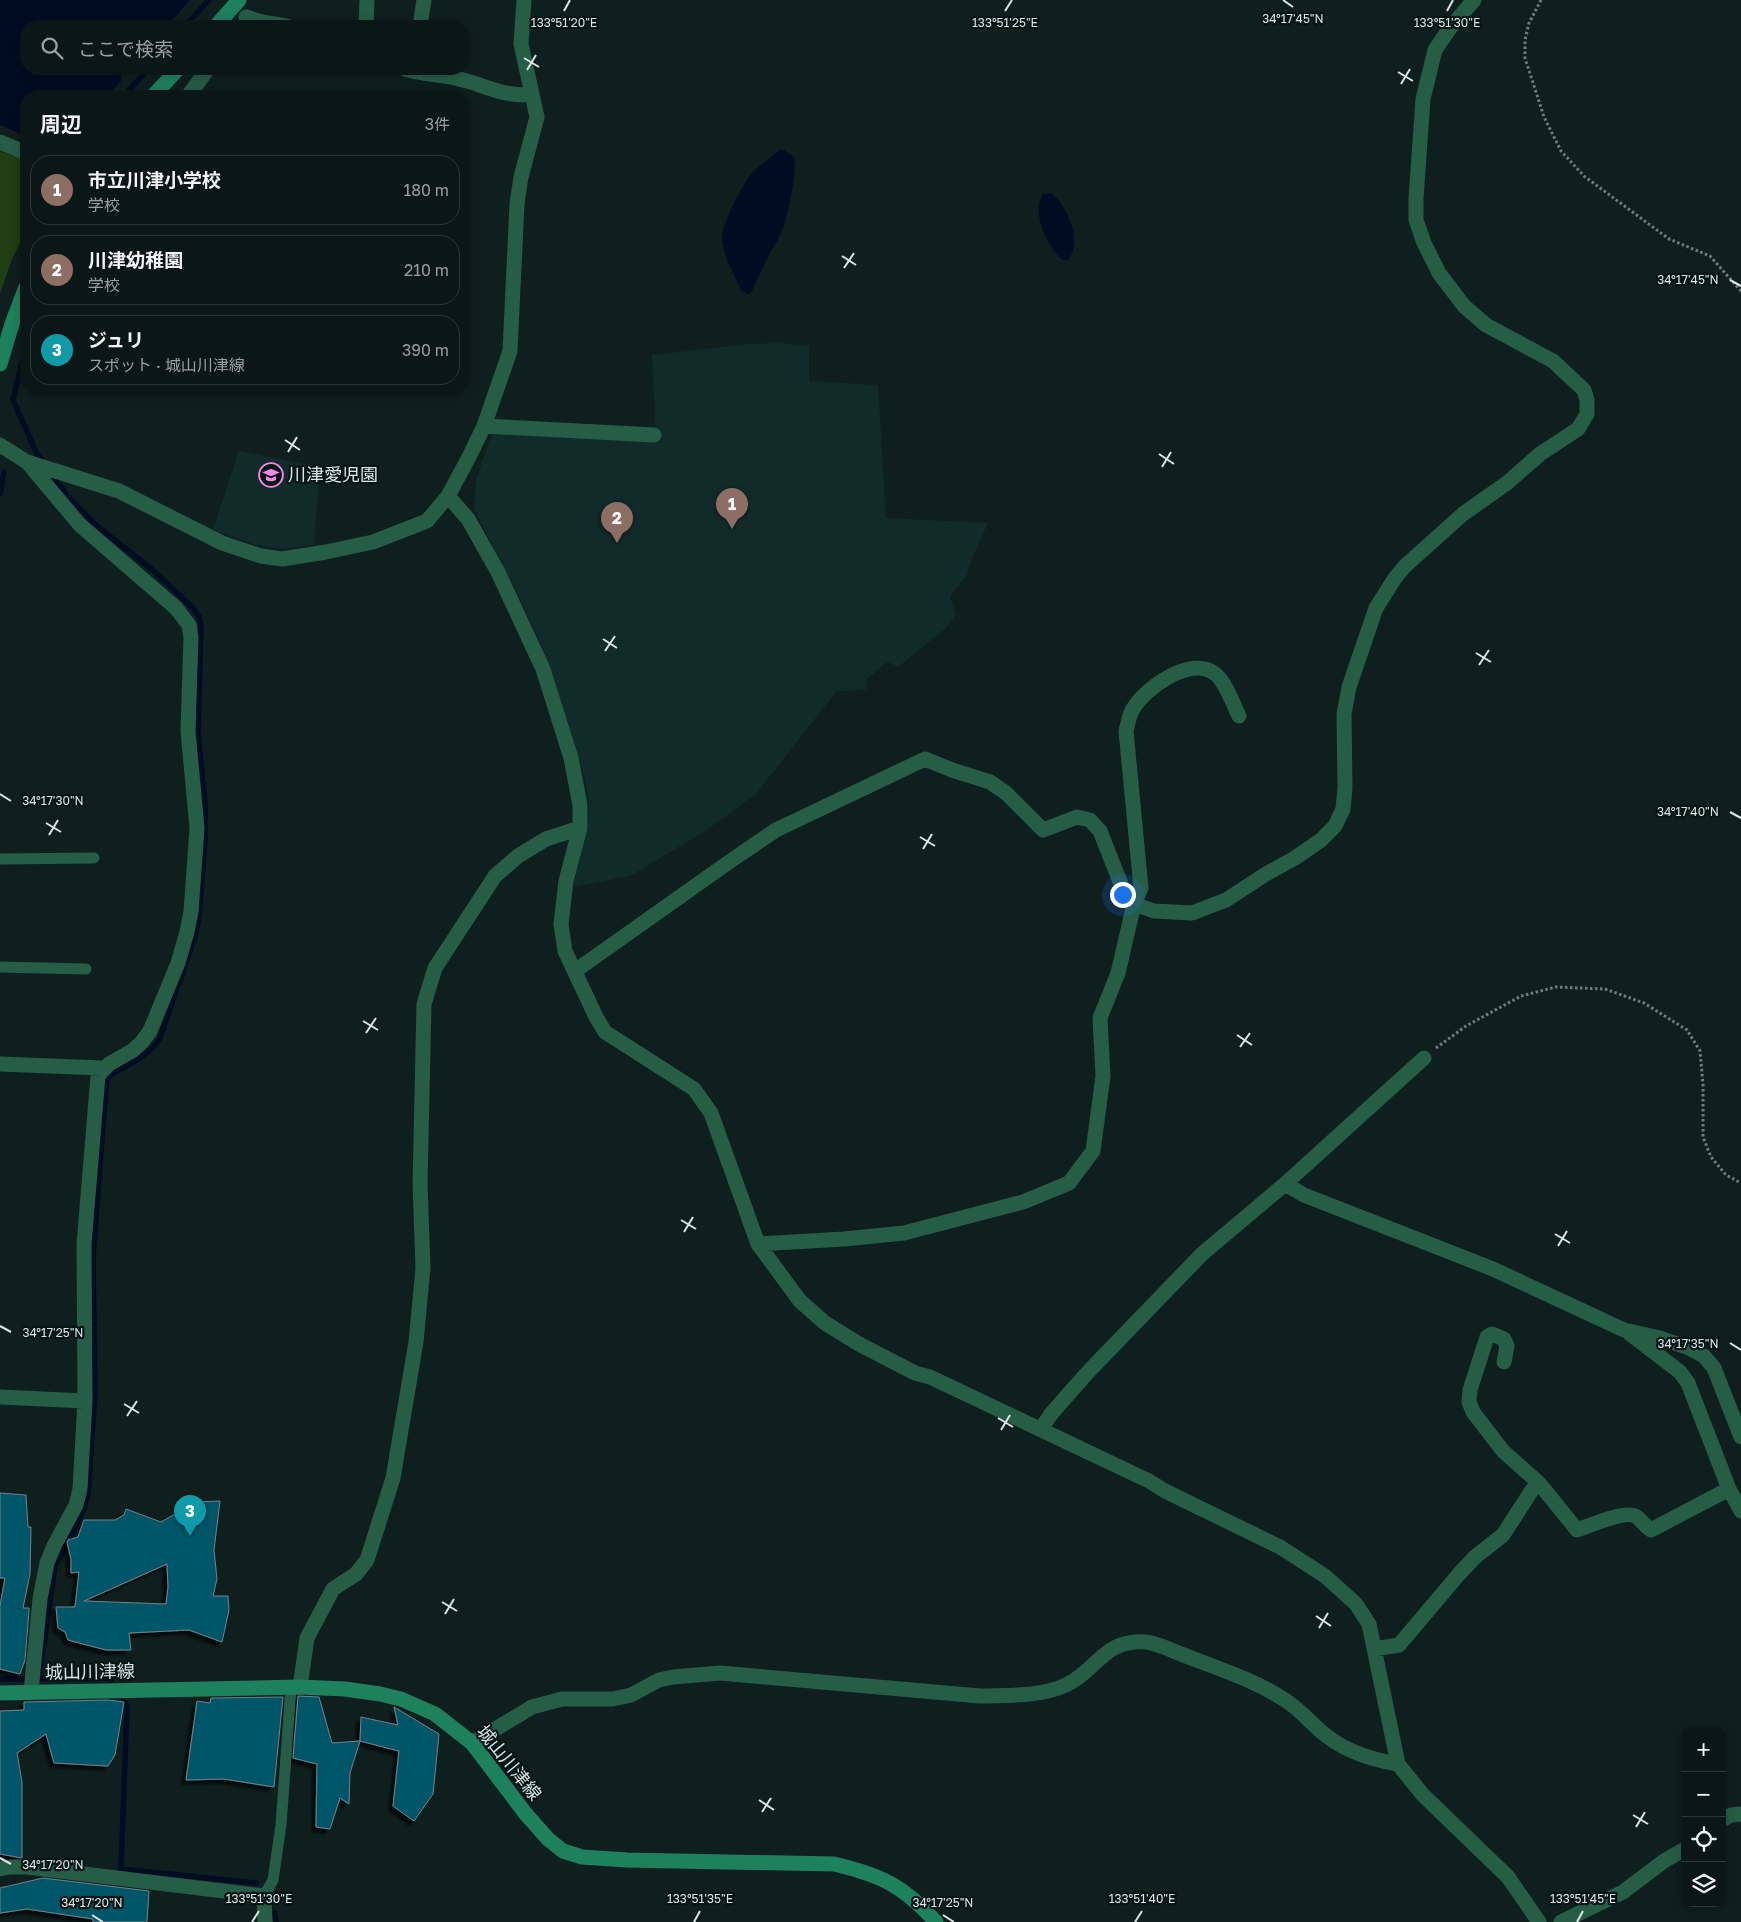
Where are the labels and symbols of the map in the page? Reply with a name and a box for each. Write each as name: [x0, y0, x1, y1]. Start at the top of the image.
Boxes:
text: 34°17'45"N: [1262, 11, 1324, 26]
text: 133°51'20"E: [531, 15, 597, 30]
text: 133°51'25"E: [972, 15, 1038, 30]
text: 133°51'30"E: [1414, 15, 1480, 30]
text: 34°17'45"N: [1657, 272, 1719, 287]
school or university icon: 川津愛児園: [258, 462, 284, 488]
place label: 川津愛児園: [288, 463, 378, 485]
pin: 1: [716, 488, 748, 529]
pin: 2: [601, 502, 633, 543]
text: 34°17'30"N: [22, 793, 84, 808]
text: 34°17'40"N: [1657, 804, 1719, 819]
your location: [1110, 882, 1136, 908]
text: 34°17'25"N: [23, 1325, 83, 1340]
text: 34°17'35"N: [1657, 1336, 1719, 1351]
pin: 3: [174, 1495, 206, 1536]
street label: 城山川津線: [45, 1659, 135, 1683]
street label: 城山川津線: [473, 1720, 547, 1804]
text: 34°17'20"N: [22, 1857, 84, 1872]
text: 133°51'30"E: [226, 1891, 292, 1906]
text: 133°51'35"E: [667, 1891, 733, 1906]
text: 133°51'40"E: [1109, 1891, 1175, 1906]
text: 133°51'45"E: [1550, 1891, 1616, 1906]
text: 34°17'20"N: [61, 1895, 123, 1910]
text: 34°17'25"N: [913, 1895, 973, 1910]

